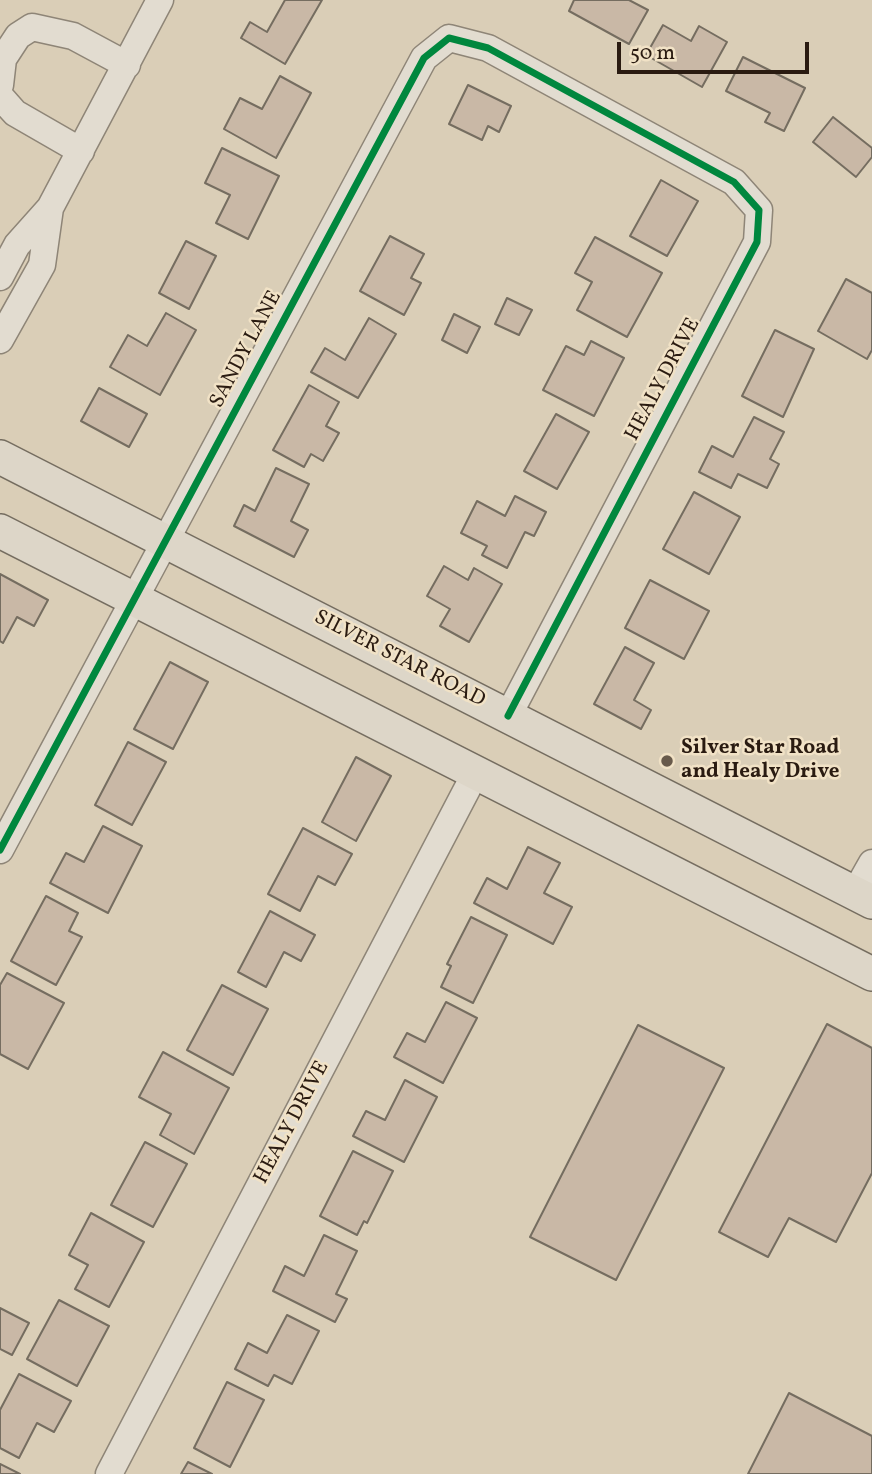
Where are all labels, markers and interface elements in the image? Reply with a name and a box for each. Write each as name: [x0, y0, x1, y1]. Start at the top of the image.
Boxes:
scale bar: [620, 28, 812, 72]
text: 50 m: [630, 39, 675, 68]
street label: SANDY LANE: [206, 287, 288, 413]
street label: HEALY DRIVE: [621, 314, 707, 446]
street label: SILVER STAR ROAD: [309, 606, 489, 714]
place label: Silver Star Road and Healy Drive: [681, 736, 840, 786]
marker: Silver Star Road and Healy Drive: [659, 753, 675, 769]
street label: HEALY DRIVE: [250, 1057, 336, 1189]

